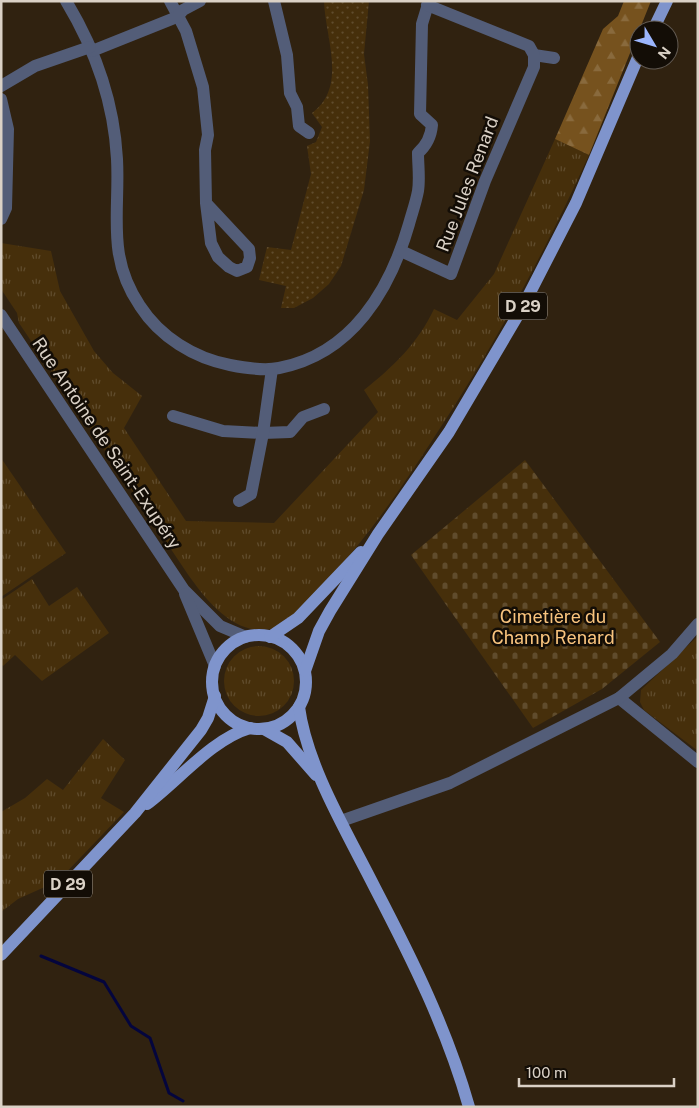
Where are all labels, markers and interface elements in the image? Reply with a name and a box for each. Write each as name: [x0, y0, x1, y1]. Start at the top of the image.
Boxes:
north arrow: [629, 20, 679, 70]
text: N: [655, 44, 674, 62]
street label: Rue Jules Renard: [432, 113, 502, 255]
road number: D 29: [499, 292, 547, 320]
street label: Rue Antoine de Saint-Exupéry: [28, 333, 186, 553]
park label: Cimetière du Champ Renard: [491, 606, 615, 648]
road number: D 29: [44, 871, 92, 898]
scale bar: [519, 1056, 674, 1088]
text: 100 m: [526, 1064, 567, 1081]

